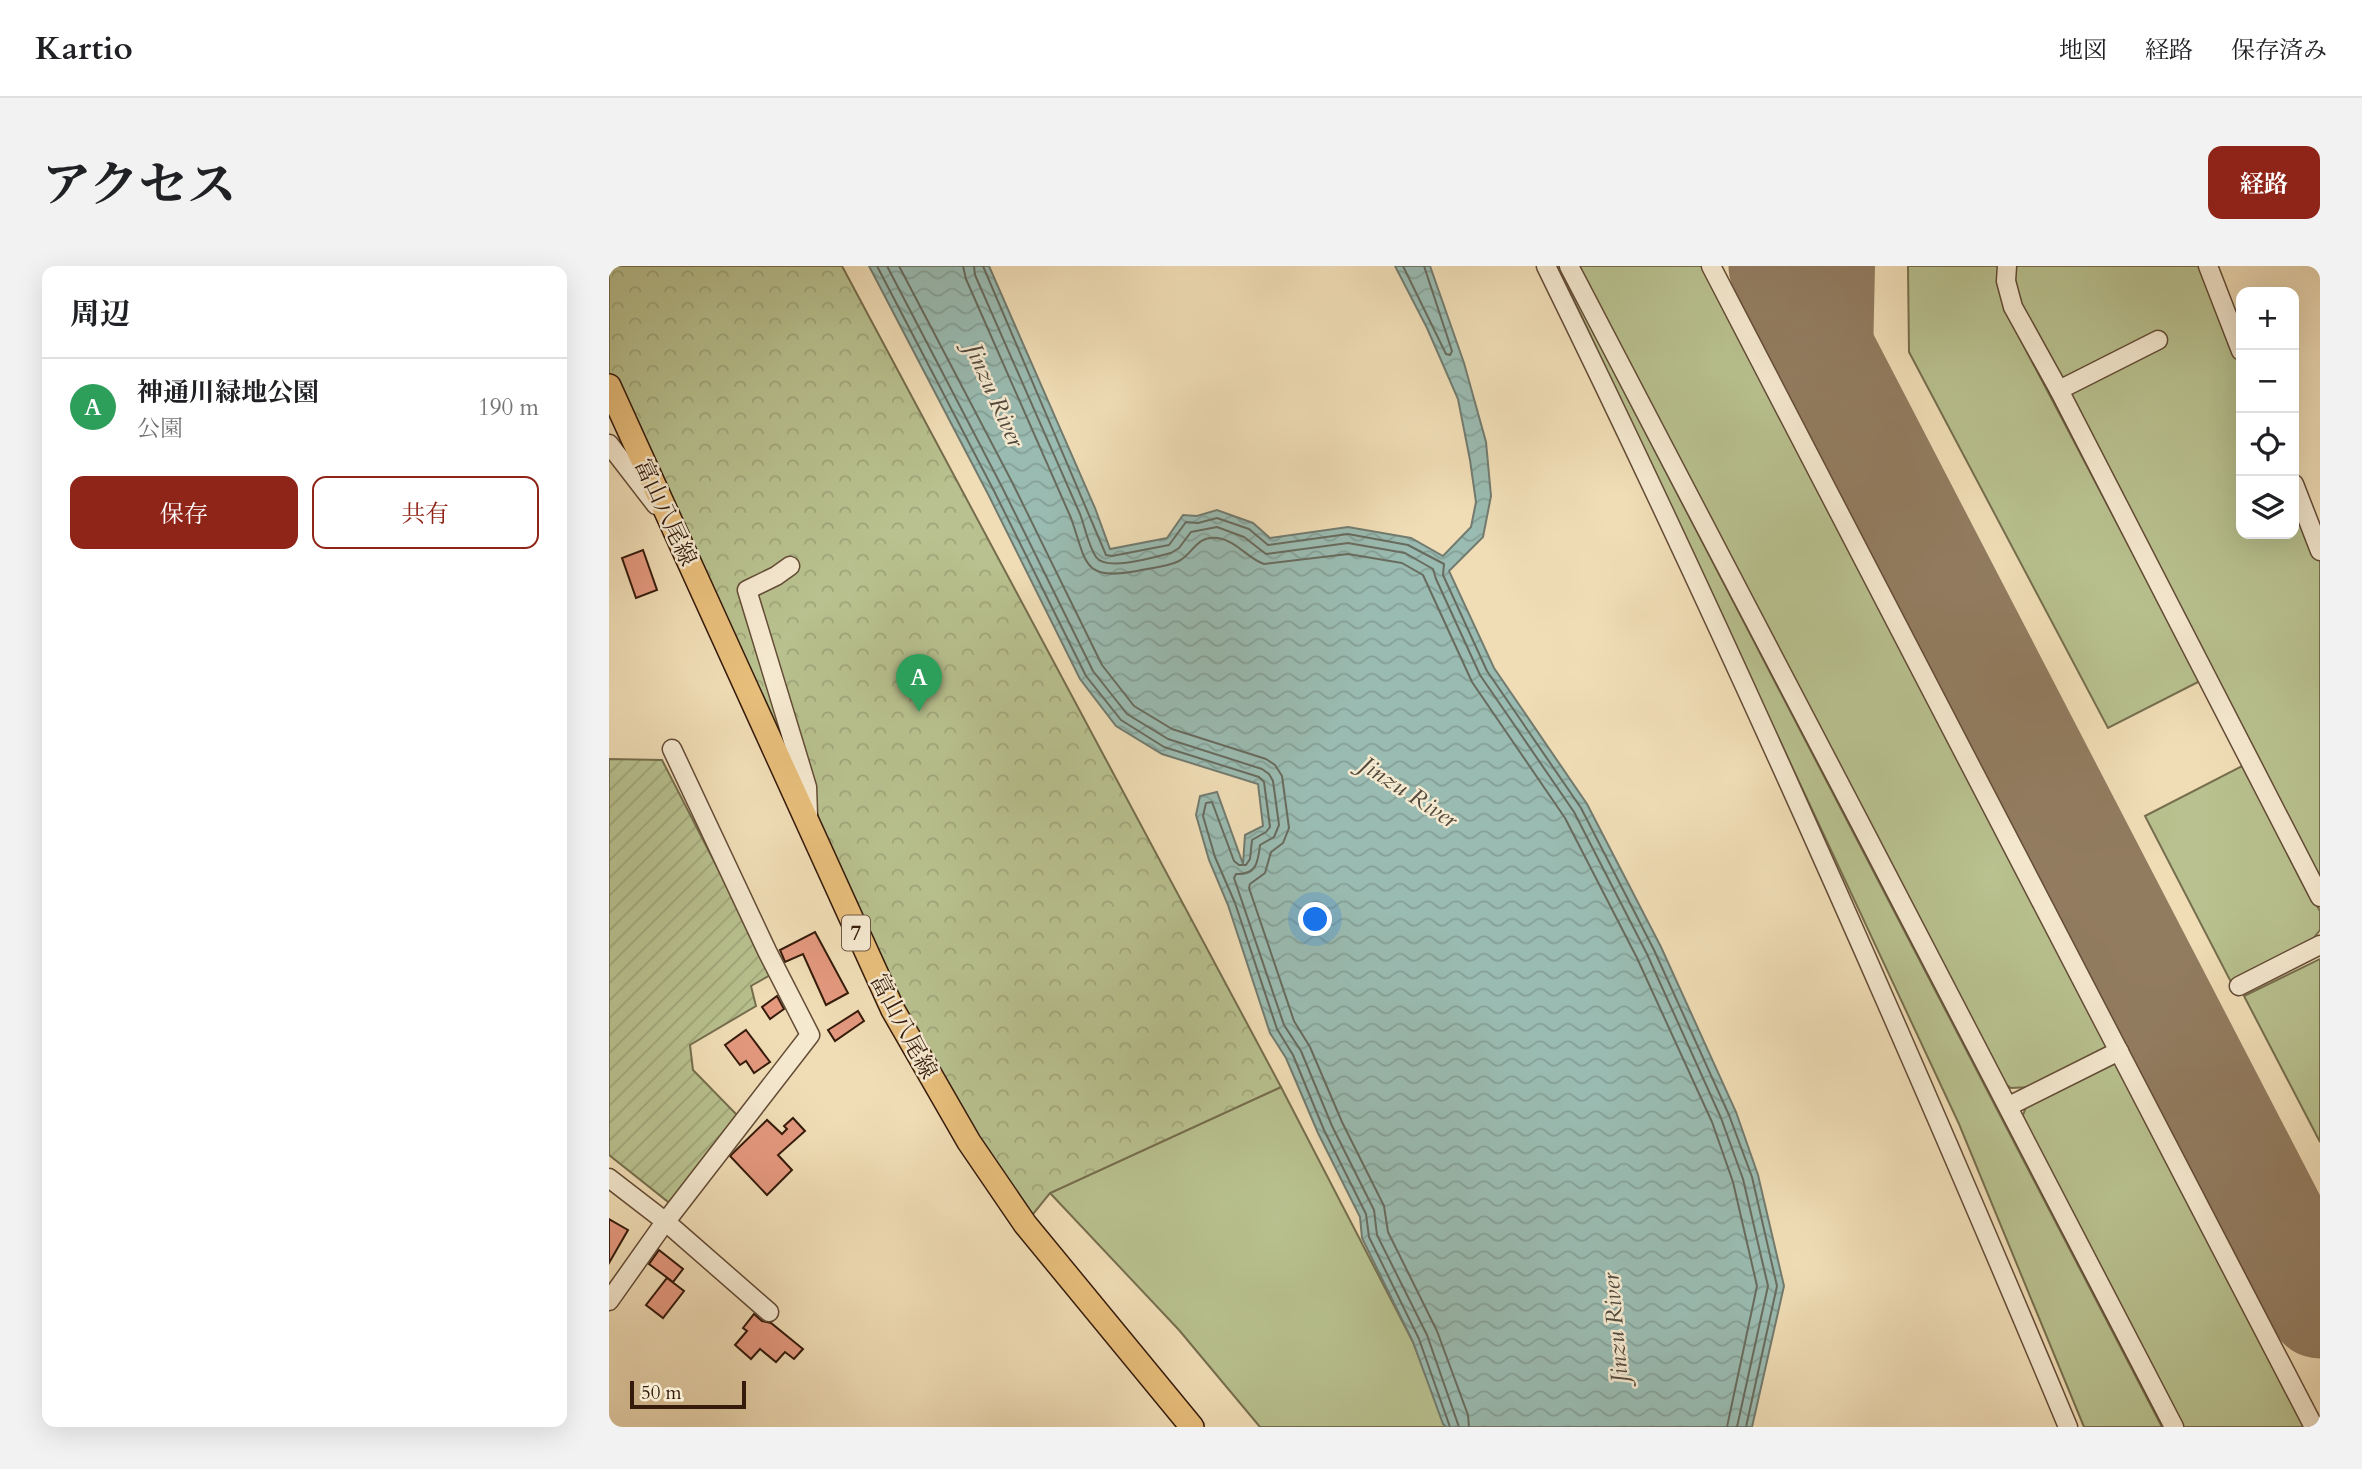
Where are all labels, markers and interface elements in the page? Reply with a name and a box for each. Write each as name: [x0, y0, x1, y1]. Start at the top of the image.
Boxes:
text: Kartio: [35, 26, 133, 71]
text: 地図: [2059, 34, 2107, 67]
text: 経路: [2145, 34, 2193, 67]
text: 保存済み: [2231, 34, 2327, 67]
button: 経路: [2208, 146, 2320, 219]
text: アクセス: [42, 152, 237, 219]
map controls: [2236, 287, 2299, 539]
button: +: [2236, 287, 2299, 350]
text: 周辺: [70, 294, 130, 335]
water label: Jinzu River: [955, 334, 1033, 453]
button: −: [2236, 350, 2299, 413]
text: 神通川緑地公園: [137, 375, 319, 410]
text: A: [84, 392, 102, 423]
text: 190 m: [478, 392, 539, 423]
text: 公園: [137, 413, 183, 444]
button: locate: [2236, 413, 2299, 476]
street label: 富山八尾線: [627, 454, 704, 571]
button: 保存: [70, 476, 298, 549]
button: 共有: [312, 476, 539, 549]
button: layers: [2236, 476, 2299, 539]
pin: A: [896, 654, 942, 712]
water label: Jinzu River: [1349, 746, 1465, 837]
your location: [1298, 902, 1332, 936]
road number: 7: [842, 916, 870, 950]
street label: 富山八尾線: [863, 968, 944, 1084]
water label: Jinzu River: [1594, 1270, 1637, 1389]
scale bar: [630, 1378, 745, 1410]
text: 50 m: [641, 1380, 682, 1406]

